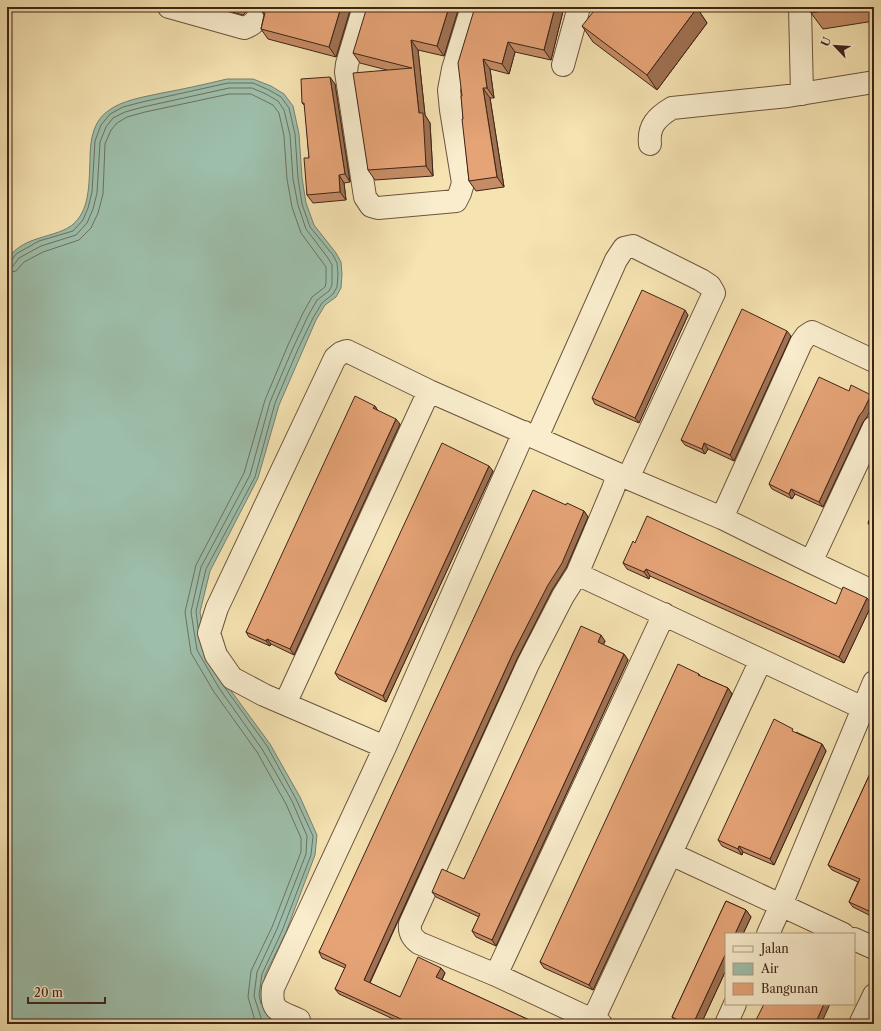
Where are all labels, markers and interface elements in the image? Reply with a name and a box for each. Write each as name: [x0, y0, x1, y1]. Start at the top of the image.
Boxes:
north arrow: [815, 26, 855, 66]
text: U: [818, 35, 834, 49]
legend: [725, 933, 855, 1005]
text: Jalan: [759, 941, 789, 956]
text: Air: [760, 961, 779, 976]
scale bar: [28, 979, 105, 1005]
text: Bangunan: [761, 981, 819, 996]
text: 20 m: [34, 985, 63, 1000]

